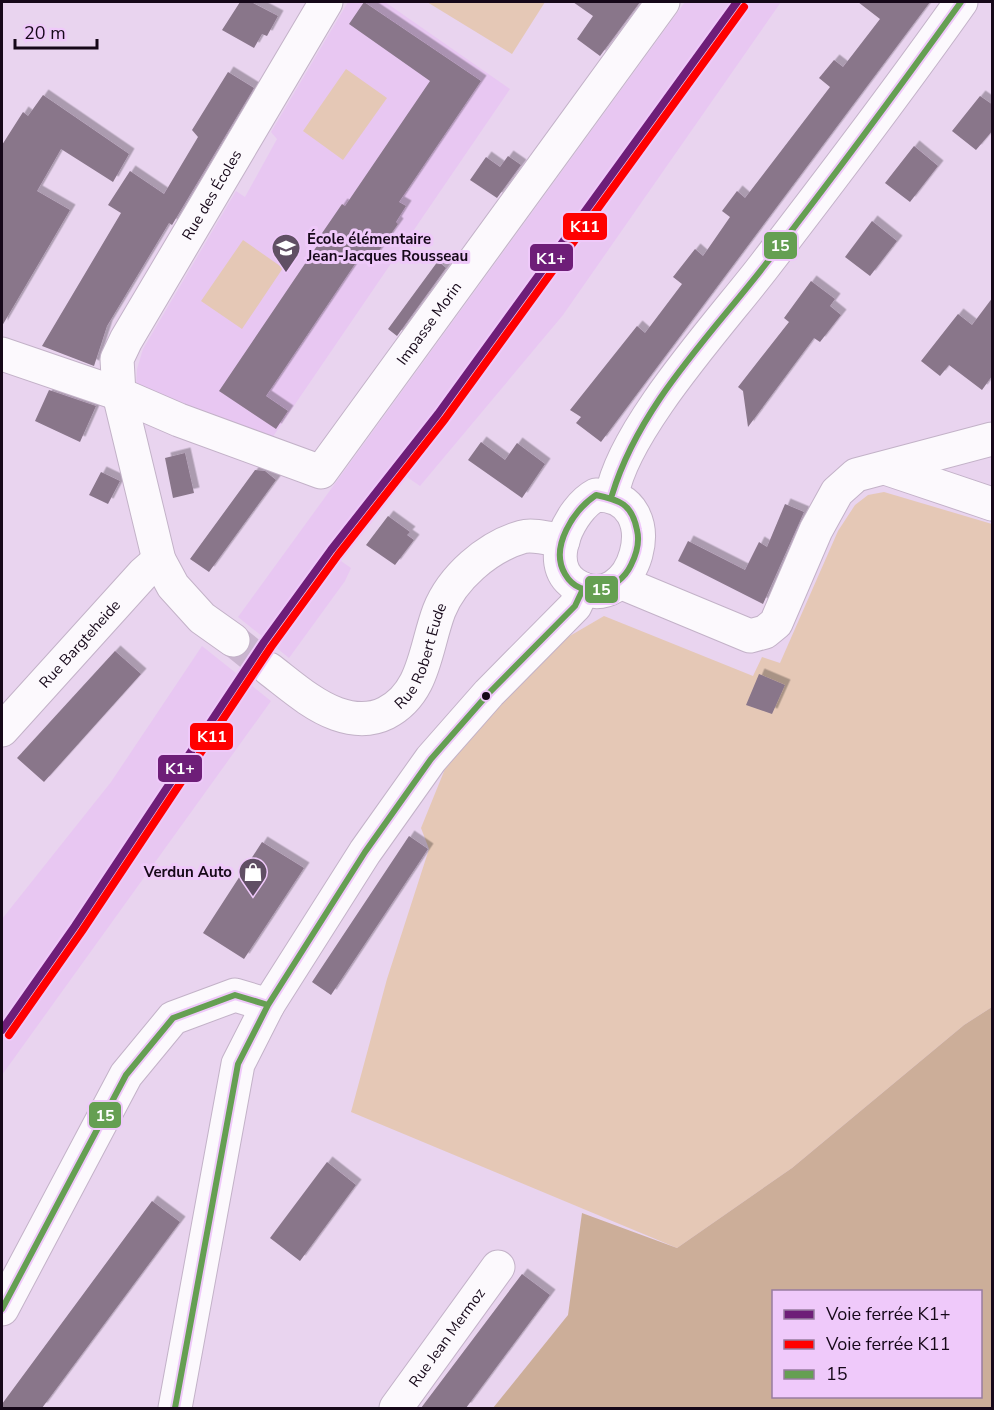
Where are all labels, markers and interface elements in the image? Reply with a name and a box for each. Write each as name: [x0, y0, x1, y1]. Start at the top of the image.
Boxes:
scale bar: [15, 12, 98, 50]
text: 20 m: [24, 21, 66, 45]
street label: Rue des Écoles: [177, 146, 246, 244]
line badge: K11: [562, 212, 608, 241]
text: K11: [570, 216, 600, 238]
place label: École élémentaire Jean-Jacques Rousseau: [306, 229, 468, 266]
line badge: 15: [763, 231, 798, 260]
school or university icon: École élémentaire Jean-Jacques Rousseau: [270, 232, 302, 274]
text: 15: [770, 235, 790, 257]
line badge: K1+: [529, 243, 574, 272]
text: K1+: [536, 248, 566, 270]
street label: Impasse Morin: [392, 278, 466, 369]
line badge: 15: [584, 575, 619, 604]
text: 15: [591, 579, 611, 601]
street label: Rue Bargteheide: [35, 596, 125, 692]
street label: Rue Robert Eude: [390, 599, 451, 714]
unlabelled marker: [480, 690, 492, 702]
line badge: K11: [189, 722, 234, 751]
text: K11: [197, 726, 227, 748]
line badge: K1+: [157, 754, 203, 783]
text: K1+: [165, 758, 195, 780]
shop icon: Verdun Auto: [237, 856, 269, 898]
place label: Verdun Auto: [143, 862, 232, 882]
line badge: 15: [88, 1101, 122, 1129]
text: 15: [95, 1105, 115, 1127]
street label: Rue Jean Mermoz: [404, 1284, 490, 1391]
legend: [772, 1290, 982, 1398]
text: Voie ferrée K1+: [825, 1302, 950, 1326]
text: Voie ferrée K11: [825, 1332, 950, 1356]
text: 15: [826, 1362, 848, 1386]

